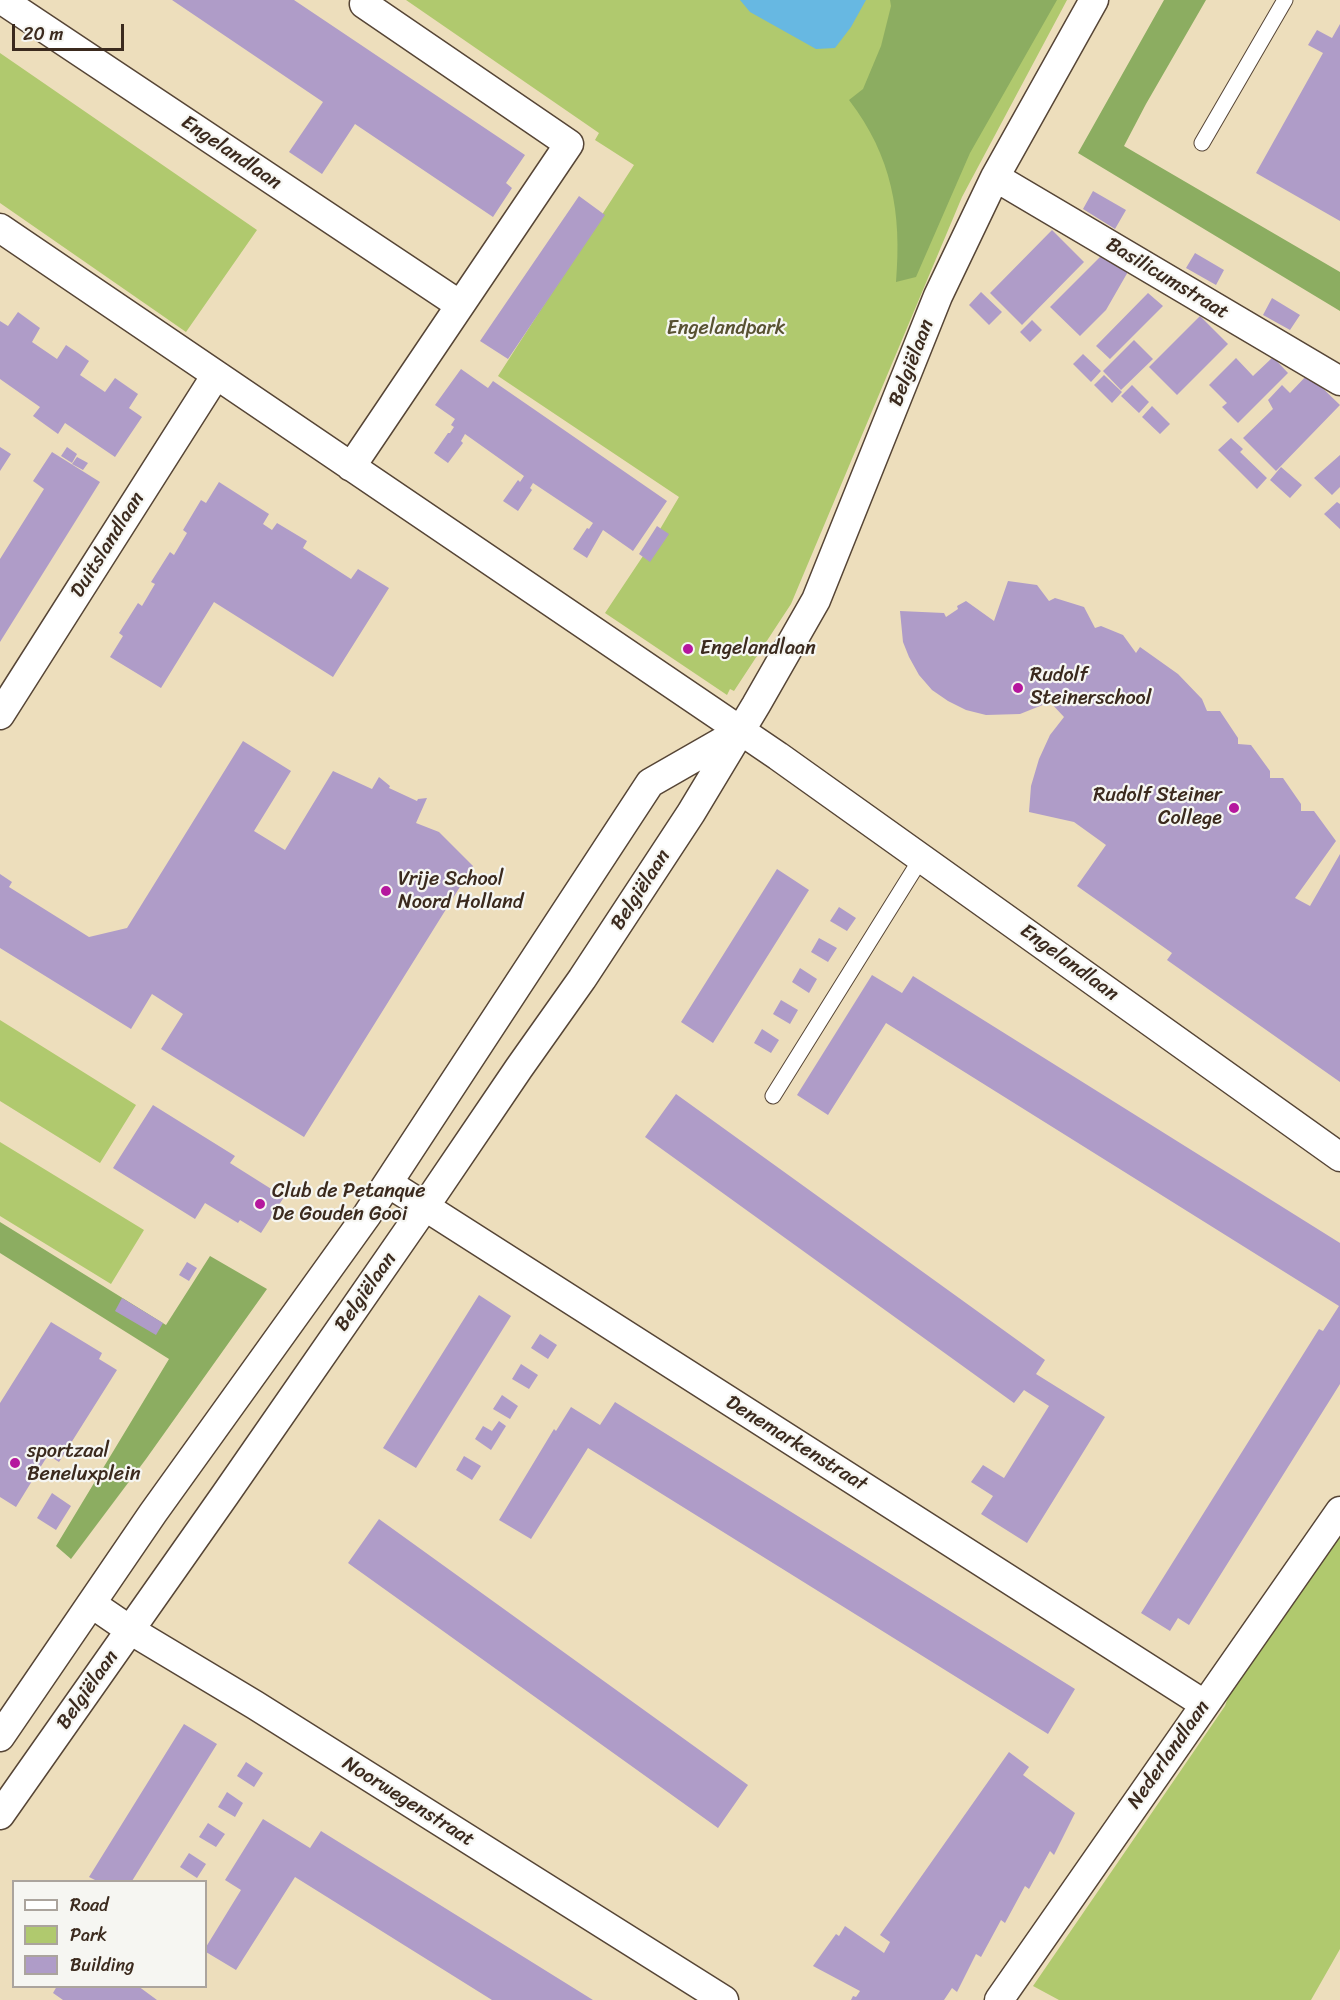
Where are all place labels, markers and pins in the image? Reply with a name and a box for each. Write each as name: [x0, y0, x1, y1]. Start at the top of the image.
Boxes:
place label: Engelandlaan: [700, 637, 816, 661]
marker: Engelandlaan: [681, 642, 695, 656]
place label: Rudolf Steinerschool: [1030, 664, 1151, 711]
marker: Rudolf Steinerschool: [1011, 681, 1025, 695]
place label: Rudolf Steiner College: [1093, 784, 1222, 831]
marker: Rudolf Steiner College: [1227, 801, 1241, 815]
place label: Vrije School Noord Holland: [398, 868, 523, 915]
marker: Vrije School Noord Holland: [379, 884, 393, 898]
place label: Club de Petanque De Gouden Gooi: [272, 1180, 426, 1227]
marker: Club de Petanque De Gouden Gooi: [253, 1197, 267, 1211]
place label: sportzaal Beneluxplein: [27, 1440, 141, 1487]
marker: sportzaal Beneluxplein: [8, 1456, 22, 1470]

